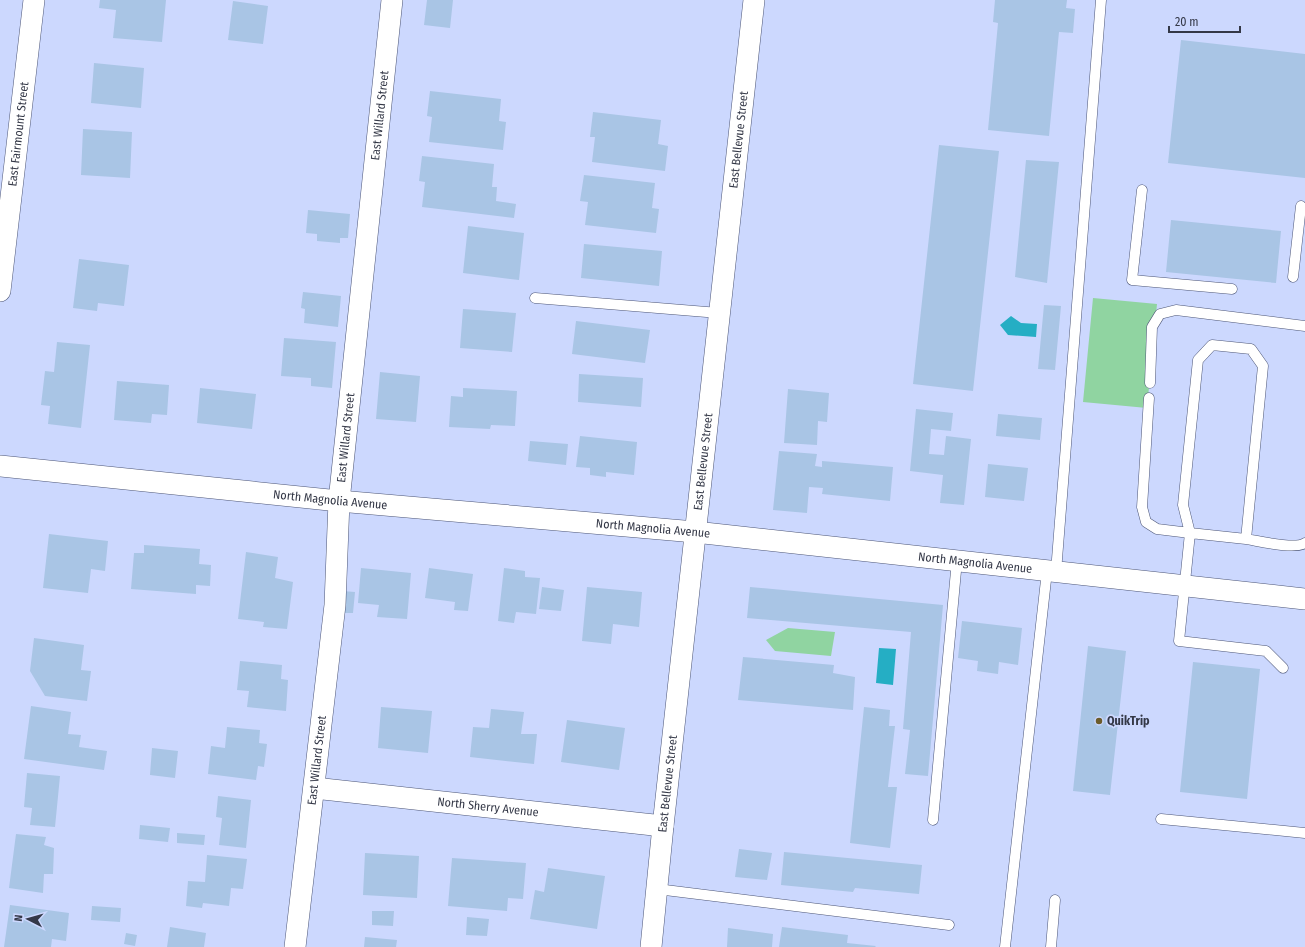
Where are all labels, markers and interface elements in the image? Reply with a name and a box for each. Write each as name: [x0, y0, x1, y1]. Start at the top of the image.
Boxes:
scale bar: [1169, 8, 1240, 34]
text: 20 m: [1175, 15, 1199, 29]
street label: East Willard Street: [368, 70, 391, 161]
street label: East Fairmount Street: [5, 81, 31, 187]
street label: East Bellevue Street: [726, 90, 751, 189]
street label: East Willard Street: [334, 392, 357, 483]
street label: East Bellevue Street: [691, 412, 715, 511]
street label: North Magnolia Avenue: [273, 487, 388, 512]
street label: North Magnolia Avenue: [595, 516, 711, 541]
street label: North Magnolia Avenue: [917, 550, 1033, 576]
place label: QuikTrip: [1107, 714, 1150, 728]
street label: East Willard Street: [305, 715, 329, 806]
marker: QuikTrip: [1094, 716, 1104, 726]
street label: East Bellevue Street: [655, 734, 680, 833]
street label: North Sherry Avenue: [437, 794, 539, 819]
north arrow: [8, 899, 48, 939]
text: N: [12, 914, 25, 922]

